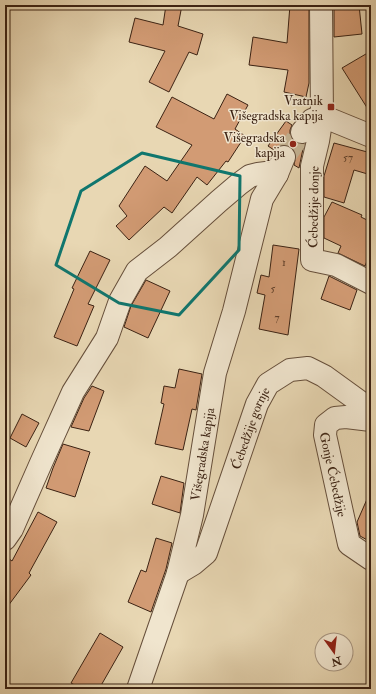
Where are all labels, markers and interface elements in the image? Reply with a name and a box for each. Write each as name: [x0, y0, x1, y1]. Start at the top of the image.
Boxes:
place label: Vratnik Višegradska kapija: [229, 93, 324, 125]
marker: Vratnik Višegradska kapija: [326, 102, 336, 112]
place label: Višegradska kapija: [224, 130, 286, 162]
marker: Višegradska kapija: [288, 139, 298, 149]
house number: 57: [343, 151, 353, 164]
street label: Ćebedžije donje: [304, 165, 323, 248]
house number: 1: [282, 256, 286, 269]
house number: 5: [271, 282, 276, 295]
house number: 7: [274, 311, 280, 324]
street label: Ćebedžije gornje: [227, 384, 274, 472]
street label: Višegradska kapija: [187, 406, 218, 502]
street label: Gonje Ćebedžije: [316, 431, 350, 519]
north arrow: [314, 632, 354, 672]
text: N: [329, 653, 344, 669]

